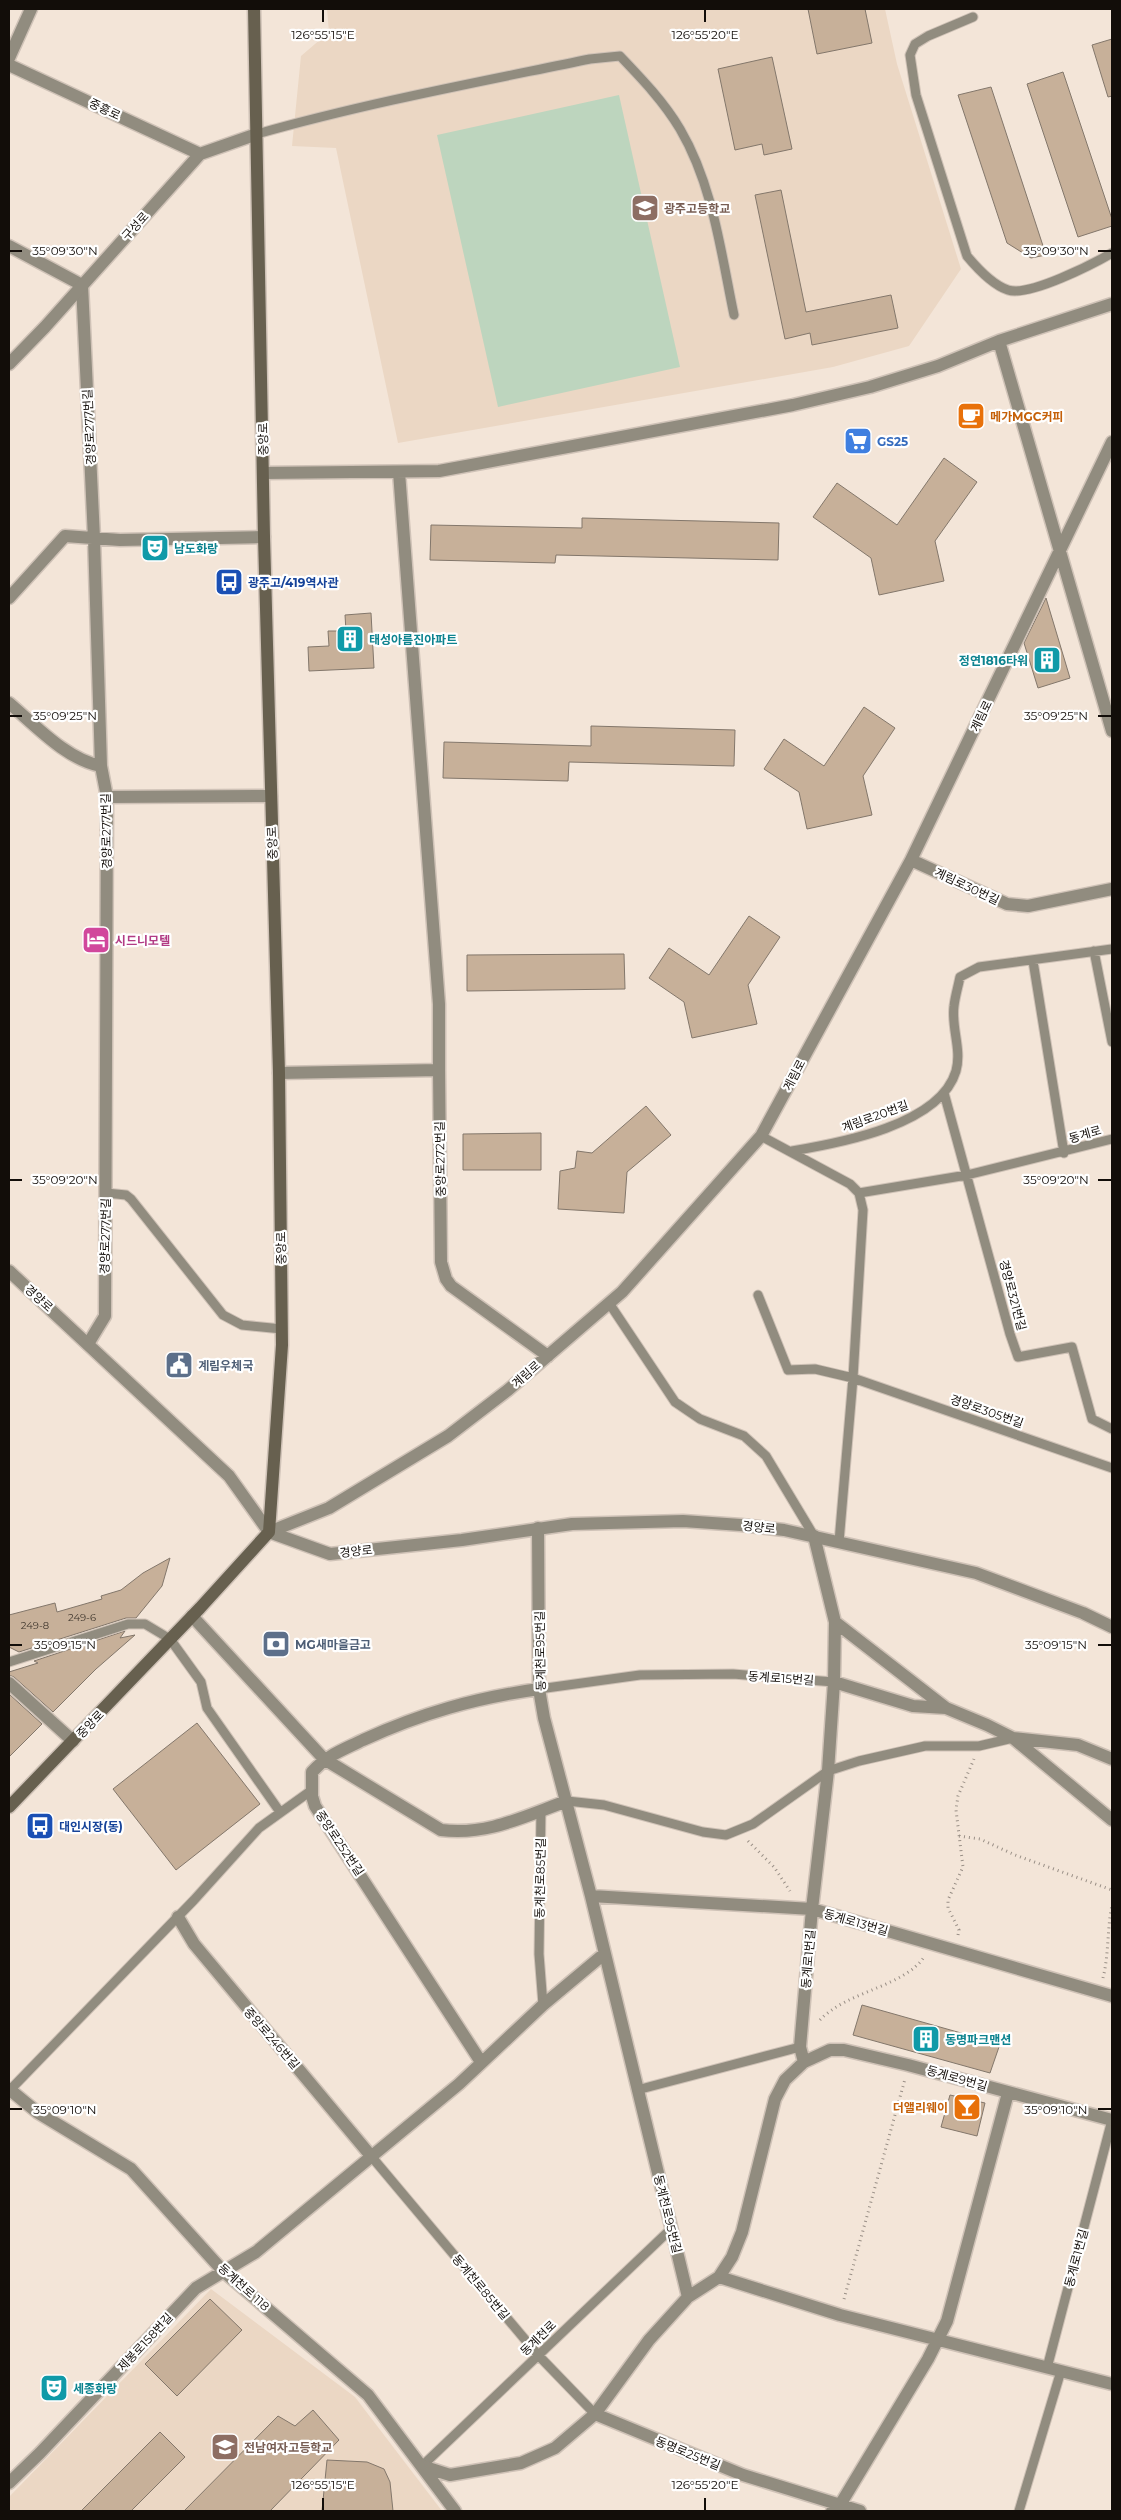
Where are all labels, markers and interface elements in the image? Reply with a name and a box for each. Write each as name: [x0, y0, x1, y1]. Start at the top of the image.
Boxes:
text: 126°55'15"E: [291, 27, 355, 42]
text: 126°55'20"E: [672, 27, 738, 42]
street label: 중흥로: [87, 95, 123, 123]
school or university icon: 광주고등학교: [630, 193, 660, 223]
place label: 광주고등학교: [664, 201, 730, 216]
street label: 구성로: [118, 209, 152, 243]
text: 35°09'30"N: [32, 243, 98, 258]
text: 35°09'30"N: [1023, 243, 1089, 258]
street label: 경양로277번길: [80, 389, 98, 465]
cafe icon: 메가MGC커피: [956, 401, 986, 431]
place label: 메가MGC커피: [990, 409, 1064, 424]
street label: 중앙로: [255, 422, 271, 456]
supermarket icon: GS25: [843, 426, 873, 456]
place label: GS25: [877, 434, 908, 449]
theatre icon: 남도화랑: [140, 533, 170, 563]
place label: 남도화랑: [174, 541, 218, 556]
bus stop icon: 광주고/419역사관: [214, 567, 244, 597]
place label: 광주고/419역사관: [248, 575, 339, 590]
building icon: 태성아름진아파트: [335, 624, 365, 654]
place label: 태성아름진아파트: [369, 632, 457, 647]
building icon: 정연1816타워: [1032, 645, 1062, 675]
place label: 정연1816타워: [959, 653, 1028, 668]
street label: 계림로: [967, 698, 995, 734]
text: 35°09'25"N: [33, 708, 97, 723]
text: 35°09'25"N: [1024, 708, 1088, 723]
street label: 경양로277번길: [98, 793, 114, 869]
street label: 중앙로: [264, 826, 280, 860]
street label: 계림로30번길: [932, 864, 1002, 908]
hotel icon: 시드니모텔: [81, 925, 111, 955]
place label: 시드니모텔: [115, 933, 170, 948]
street label: 계림로: [780, 1057, 808, 1093]
street label: 계림로20번길: [840, 1097, 910, 1135]
street label: 중앙로272번길: [432, 1121, 448, 1197]
street label: 동계로: [1067, 1122, 1103, 1146]
text: 35°09'20"N: [32, 1172, 98, 1187]
text: 35°09'20"N: [1023, 1172, 1089, 1187]
street label: 경양로277번길: [97, 1198, 113, 1274]
street label: 중앙로: [273, 1231, 289, 1265]
street label: 경양로321번길: [996, 1258, 1030, 1332]
street label: 경양로: [22, 1281, 56, 1315]
public building icon: 계림우체국: [164, 1350, 194, 1380]
street label: 계림로: [509, 1357, 543, 1391]
place label: 계림우체국: [198, 1358, 253, 1373]
street label: 경양로305번길: [948, 1391, 1026, 1431]
street label: 경양로: [742, 1518, 776, 1536]
street label: 경양로: [339, 1542, 373, 1560]
house number: 249-6: [68, 1611, 96, 1624]
street label: 동계천로95번길: [532, 1611, 548, 1691]
house number: 249-8: [21, 1619, 49, 1632]
bank icon: MG새마을금고: [261, 1629, 291, 1659]
text: 35°09'15"N: [34, 1637, 96, 1652]
place label: MG새마을금고: [295, 1637, 371, 1652]
text: 35°09'15"N: [1025, 1637, 1087, 1652]
street label: 동계로15번길: [747, 1668, 815, 1688]
street label: 중앙로: [73, 1707, 107, 1741]
street label: 중앙로252번길: [313, 1807, 367, 1879]
bus stop icon: 대인시장(동): [25, 1811, 55, 1841]
place label: 대인시장(동): [59, 1819, 123, 1834]
street label: 동계천로85번길: [532, 1838, 548, 1918]
street label: 동계로13번길: [822, 1906, 890, 1938]
street label: 동계로1번길: [798, 1929, 818, 1989]
street label: 중앙로246번길: [241, 2004, 303, 2072]
building icon: 동명파크맨션: [911, 2024, 941, 2054]
place label: 동명파크맨션: [945, 2032, 1011, 2047]
street label: 동계로9번길: [925, 2062, 989, 2094]
bar icon: 더앨리웨이: [952, 2092, 982, 2122]
place label: 더앨리웨이: [893, 2100, 948, 2115]
text: 35°09'10"N: [33, 2102, 97, 2117]
text: 35°09'10"N: [1024, 2102, 1088, 2117]
street label: 동계천로95번길: [651, 2173, 685, 2255]
street label: 동계로1번길: [1061, 2227, 1091, 2289]
street label: 동계천로85번길: [449, 2251, 513, 2323]
street label: 동계천로 118: [215, 2260, 273, 2314]
street label: 제봉로158번길: [114, 2310, 176, 2374]
street label: 동계천로: [517, 2317, 559, 2359]
theatre icon: 세종화랑: [39, 2373, 69, 2403]
place label: 세종화랑: [73, 2381, 117, 2396]
school or university icon: 전남여자고등학교: [210, 2432, 240, 2462]
street label: 동명로25번길: [653, 2433, 723, 2473]
place label: 전남여자고등학교: [244, 2440, 332, 2455]
text: 126°55'15"E: [291, 2477, 355, 2492]
text: 126°55'20"E: [672, 2477, 738, 2492]

